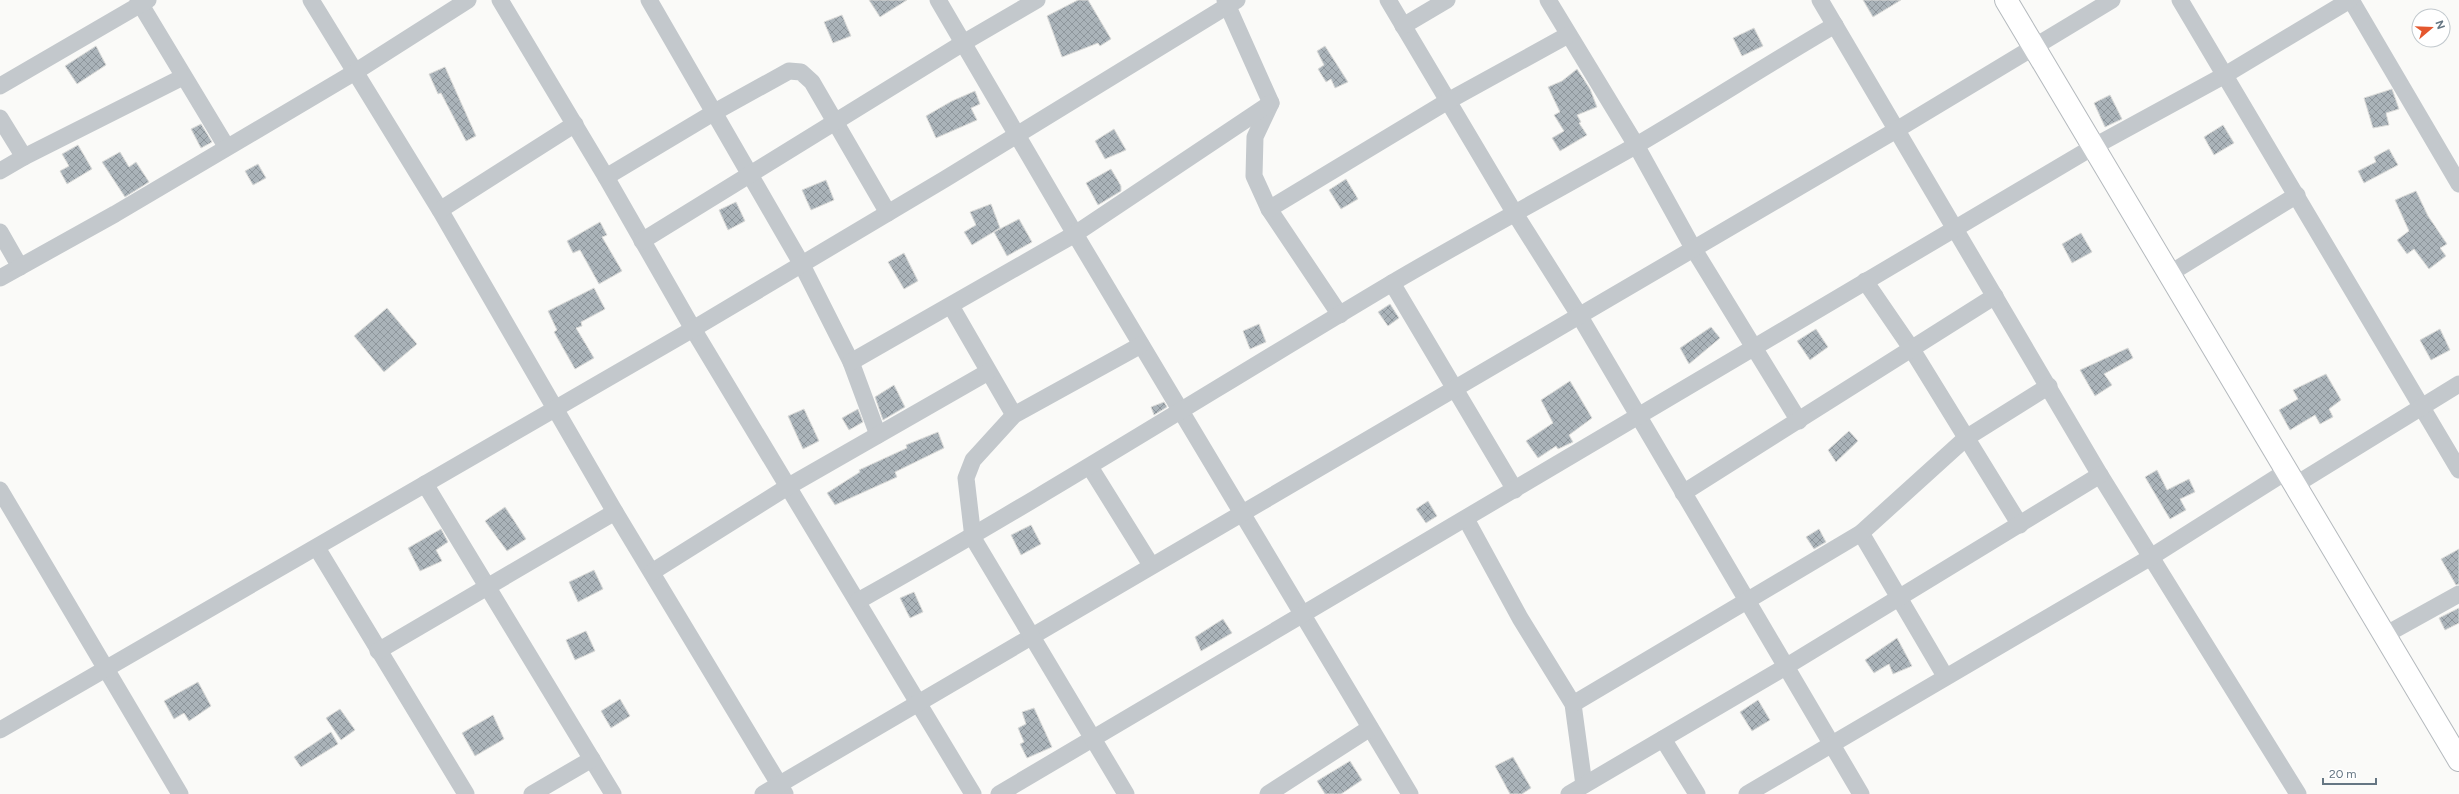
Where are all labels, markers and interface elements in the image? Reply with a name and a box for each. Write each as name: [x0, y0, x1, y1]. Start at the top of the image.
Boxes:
north arrow: [2411, 8, 2451, 48]
text: N: [2432, 19, 2448, 31]
scale bar: [2323, 760, 2376, 786]
text: 20 m: [2329, 767, 2357, 781]

